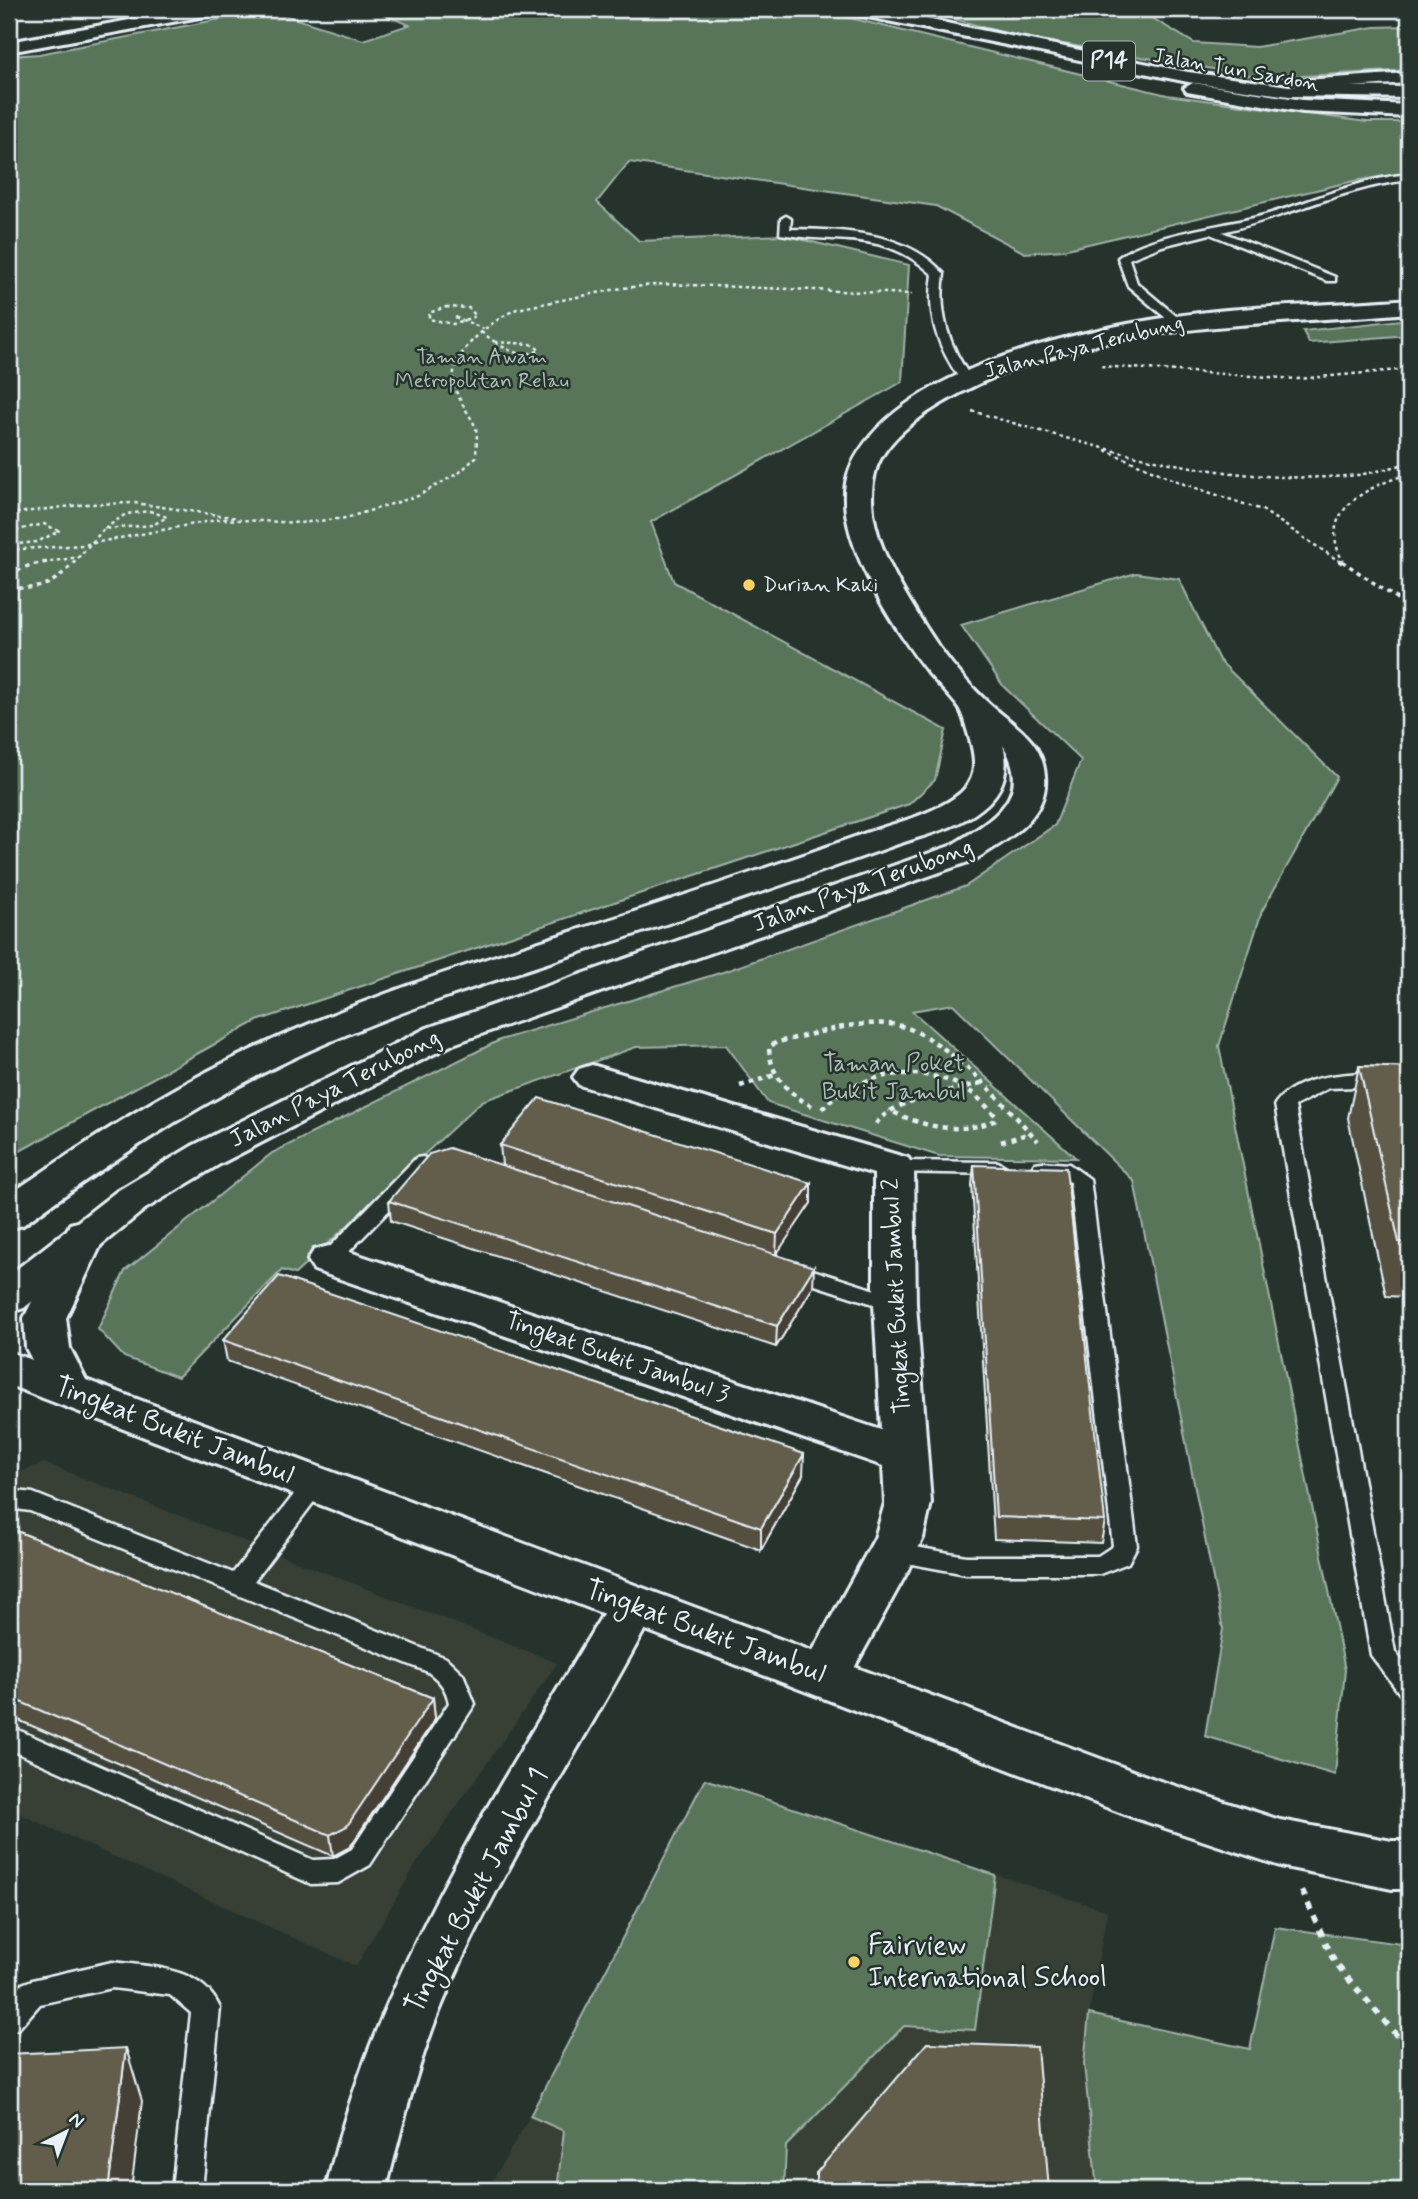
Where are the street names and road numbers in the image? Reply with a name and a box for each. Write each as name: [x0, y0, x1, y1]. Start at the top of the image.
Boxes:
road number: P14: [1083, 41, 1135, 80]
street label: Jalan Tun Sardon: [1150, 42, 1322, 99]
street label: Jalan Paya Terubung: [981, 309, 1187, 385]
street label: Jalan Paya Terubong: [748, 832, 978, 940]
street label: Jalan Paya Terubong: [224, 1022, 446, 1156]
street label: Tingkat Bukit Jambul 2: [875, 1177, 921, 1415]
street label: Tingkat Bukit Jambul 3: [500, 1305, 733, 1413]
street label: Tingkat Bukit Jambul: [48, 1368, 299, 1496]
street label: Tingkat Bukit Jambul: [579, 1571, 831, 1695]
street label: Tingkat Bukit Jambul 1: [396, 1761, 559, 2022]

